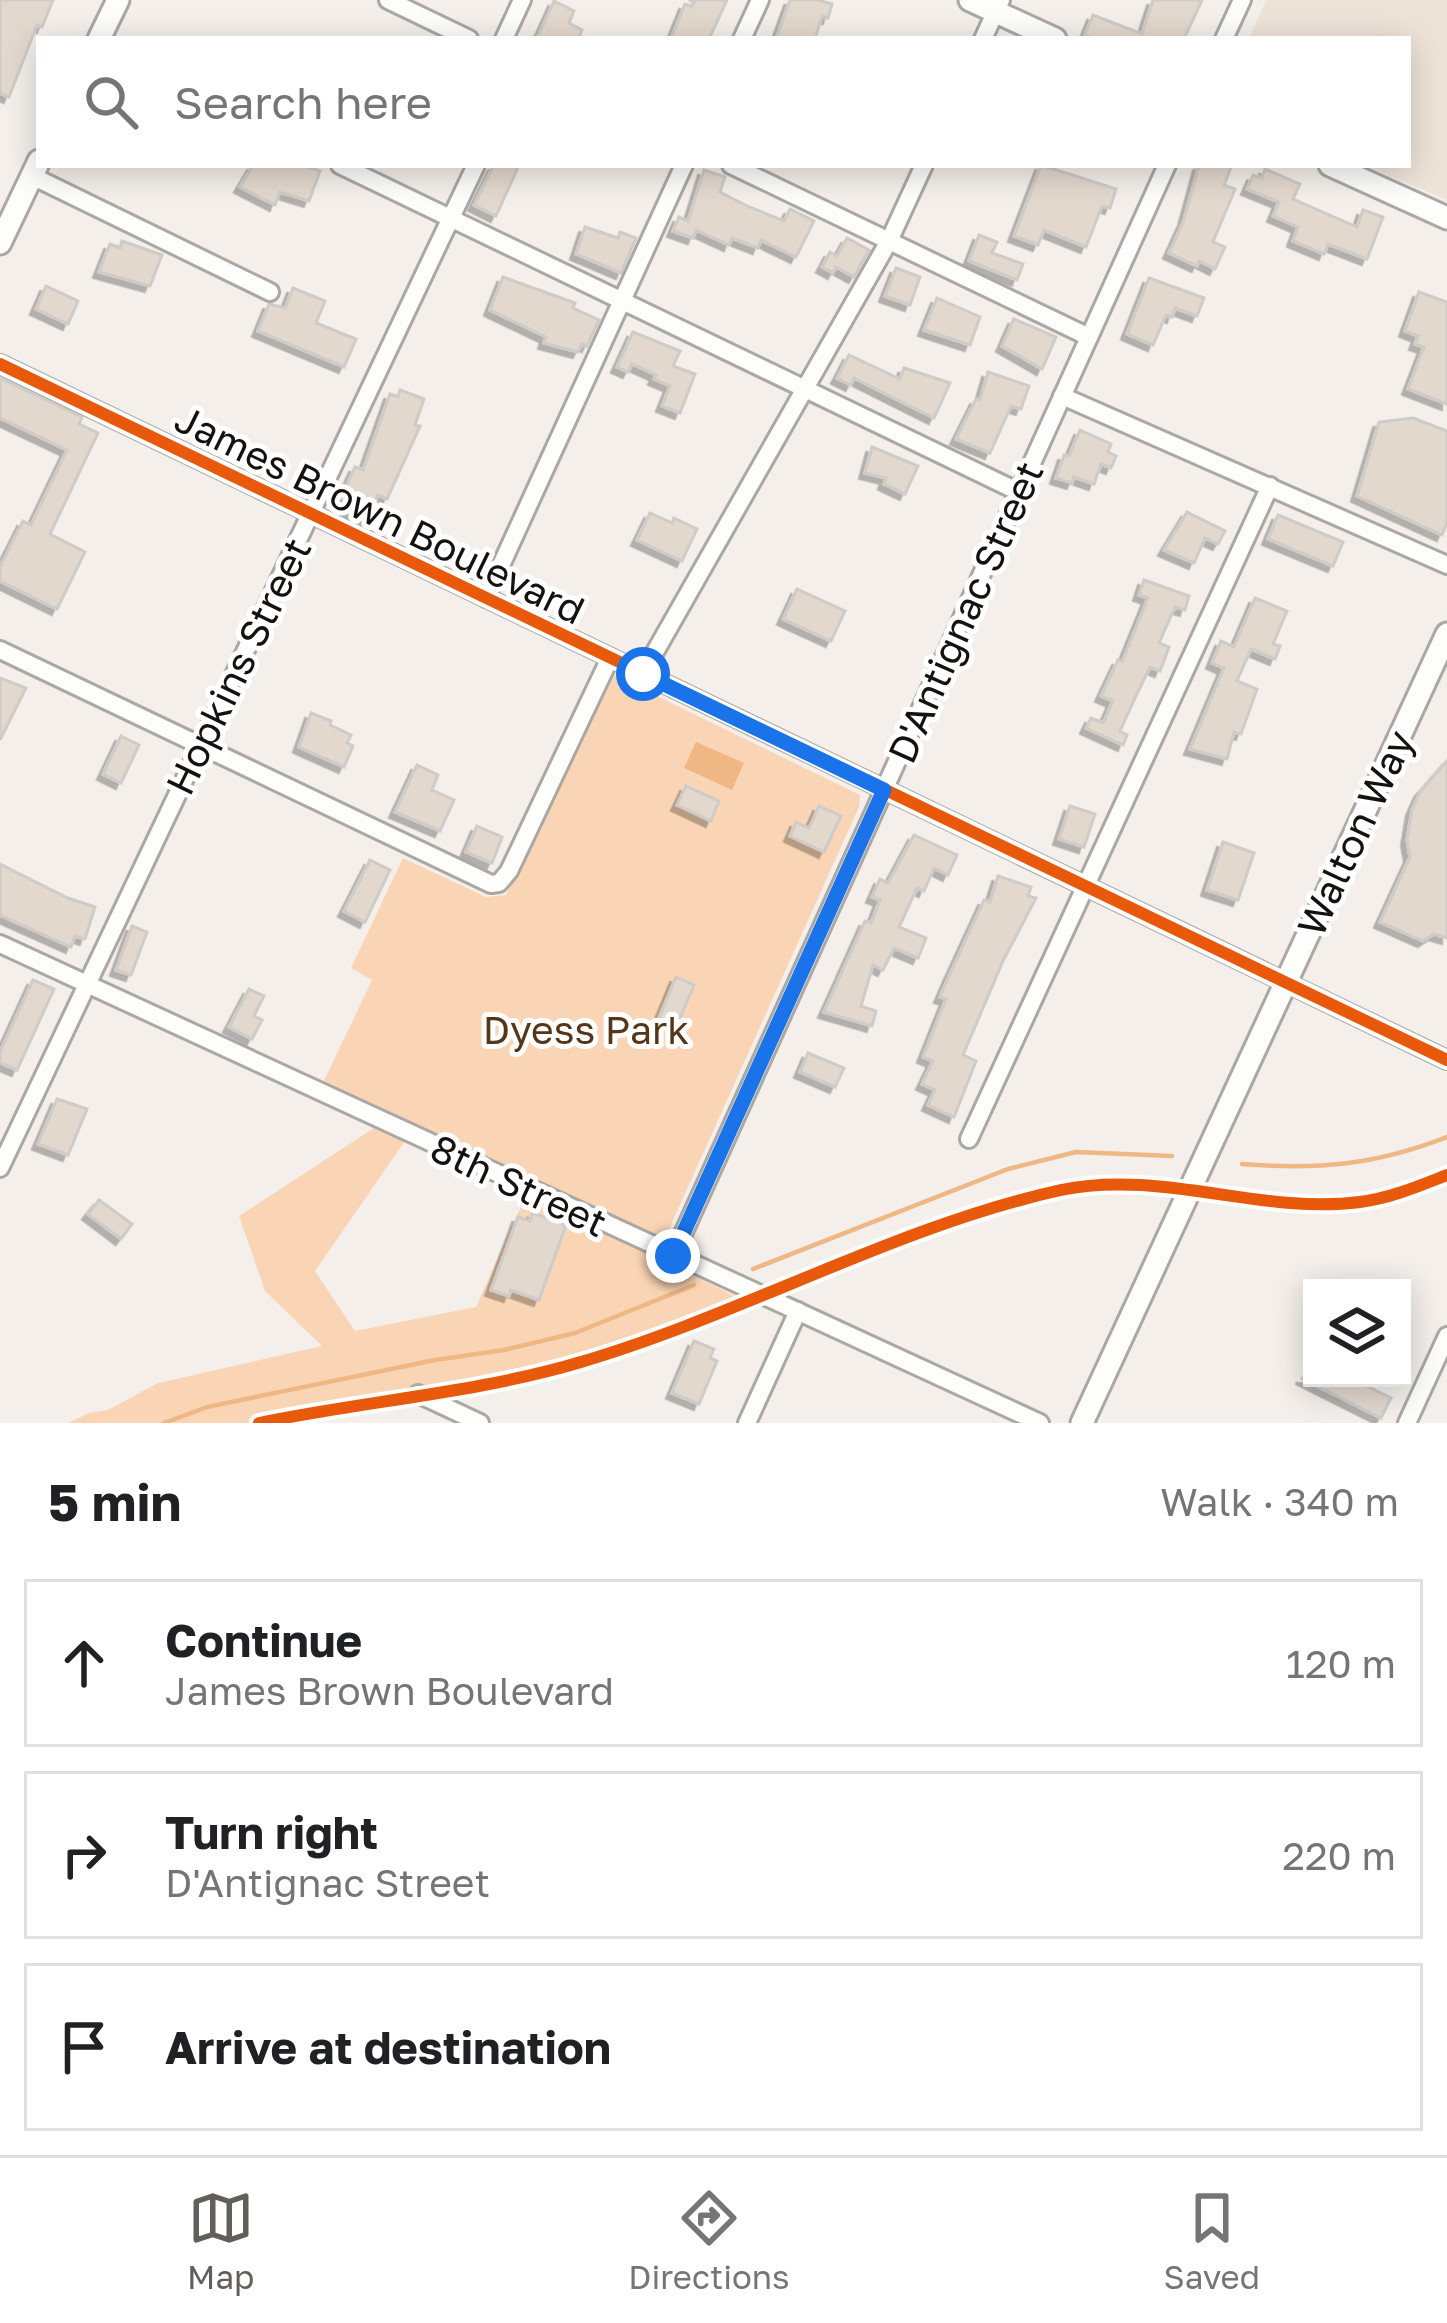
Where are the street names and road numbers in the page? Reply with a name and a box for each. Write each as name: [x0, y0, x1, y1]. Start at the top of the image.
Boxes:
street label: James Brown Boulevard: [168, 394, 592, 634]
street label: D'Antignac Street: [877, 454, 1053, 770]
street label: Hopkins Street: [156, 530, 320, 802]
street label: Walton Way: [1287, 723, 1423, 943]
street label: 8th Street: [424, 1124, 614, 1246]

